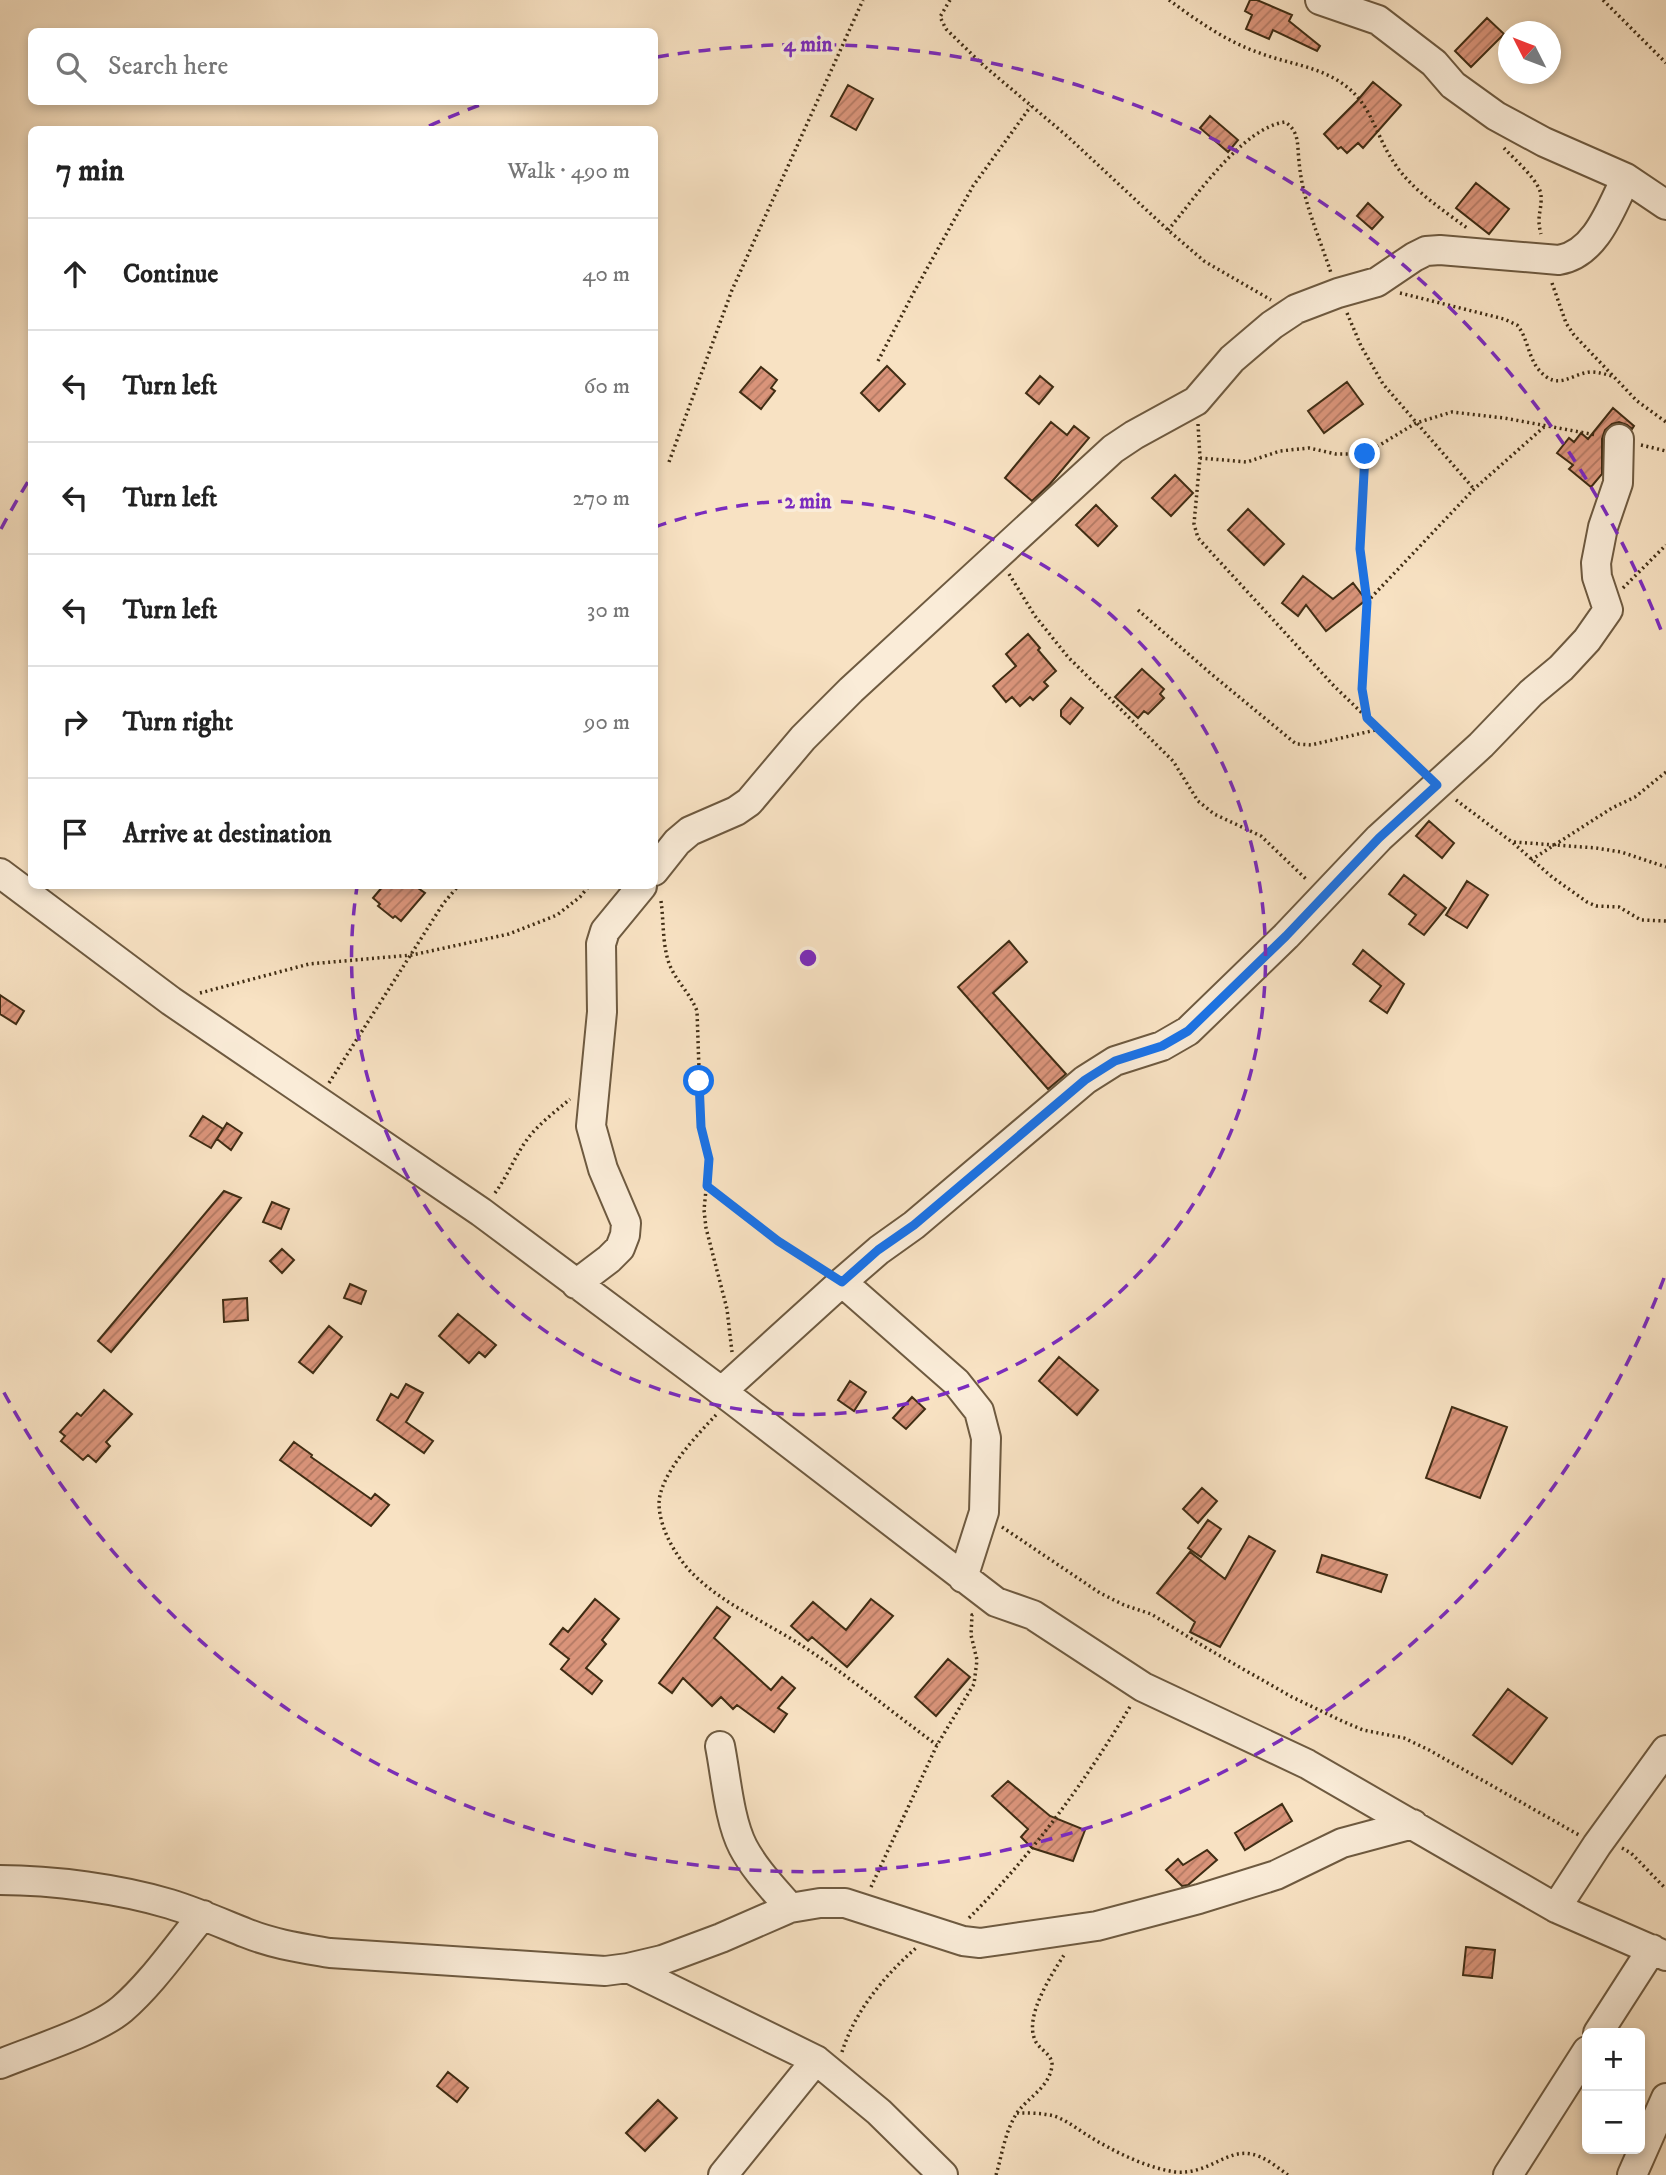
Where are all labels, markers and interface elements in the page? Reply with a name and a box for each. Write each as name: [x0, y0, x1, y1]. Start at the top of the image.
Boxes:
north arrow: [1498, 21, 1561, 84]
search box: [28, 28, 658, 105]
text: 4 min: [784, 32, 833, 58]
icon: search: [52, 48, 90, 86]
text: Search here: [108, 50, 228, 83]
text: 7 min: [56, 153, 124, 190]
text: Walk · 490 m: [508, 157, 630, 186]
icon: ahead: [56, 255, 94, 293]
text: Continue: [123, 258, 218, 291]
text: 40 m: [582, 260, 630, 289]
icon: left: [56, 367, 94, 405]
text: Turn left: [123, 370, 217, 403]
text: 60 m: [583, 372, 630, 401]
route end: [1349, 438, 1380, 469]
icon: left: [56, 479, 94, 517]
text: Turn left: [123, 482, 217, 515]
text: 270 m: [573, 484, 630, 513]
text: 2 min: [785, 489, 833, 515]
icon: left: [56, 591, 94, 629]
text: Turn left: [123, 594, 217, 627]
text: 30 m: [587, 596, 630, 625]
icon: right: [56, 703, 94, 741]
text: Turn right: [123, 706, 233, 739]
text: 90 m: [584, 708, 630, 737]
icon: arrive: [56, 815, 94, 853]
text: Arrive at destination: [123, 818, 332, 851]
centre of rings: [796, 946, 820, 970]
route start: [683, 1065, 714, 1096]
map controls: [1582, 2028, 1645, 2154]
button: +: [1582, 2028, 1645, 2091]
button: −: [1582, 2091, 1645, 2154]

